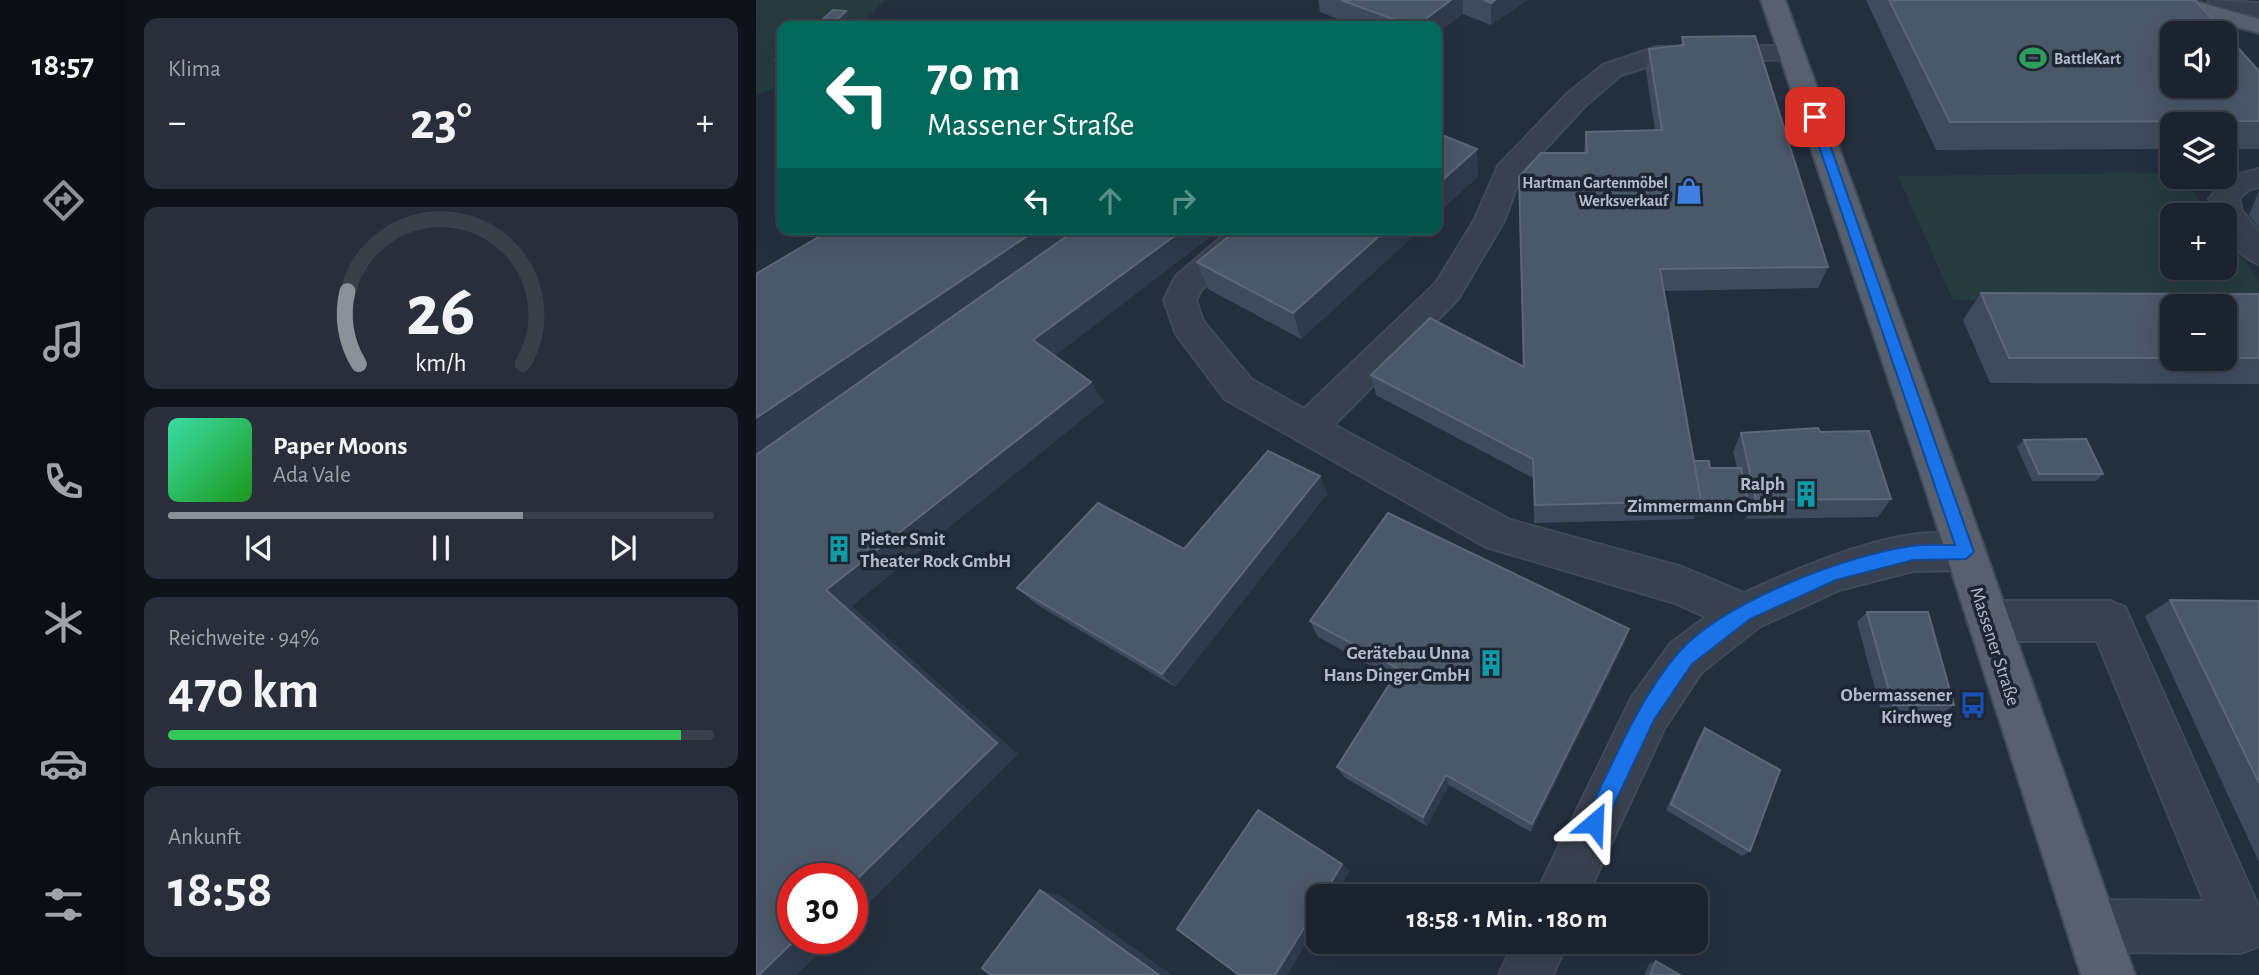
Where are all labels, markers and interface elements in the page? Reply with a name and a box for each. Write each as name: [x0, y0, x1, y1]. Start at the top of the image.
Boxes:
map controls: [2160, 21, 2237, 371]
button: sound: [2160, 21, 2237, 98]
sports icon: BattleKart: [2018, 43, 2048, 73]
text: 18:57: [32, 49, 94, 81]
icon: left: [812, 49, 903, 140]
text: 70 m: [927, 51, 1021, 100]
place label: BattleKart: [2054, 51, 2122, 67]
text: Klima: [168, 58, 221, 81]
pin: [1785, 87, 1845, 147]
text: 23°: [410, 96, 472, 148]
icon: arrive: [1796, 98, 1834, 136]
text: −: [168, 104, 186, 142]
text: +: [696, 104, 714, 142]
text: Massener Straße: [927, 109, 1135, 141]
button: layers: [2160, 112, 2237, 189]
place label: Hartman Gartenmöbel Werksverkauf: [1522, 175, 1670, 209]
icon: directions: [39, 176, 88, 225]
shop icon: Hartman Gartenmöbel Werksverkauf: [1674, 176, 1704, 206]
icon: left: [1018, 182, 1056, 220]
icon: ahead: [1091, 182, 1129, 220]
icon: right: [1164, 182, 1202, 220]
button: +: [2160, 203, 2237, 280]
text: 26: [406, 277, 476, 350]
button: −: [2160, 294, 2237, 371]
icon: music: [39, 317, 88, 366]
text: km/h: [415, 351, 467, 376]
text: Paper Moons: [273, 433, 408, 459]
icon: phone: [39, 457, 88, 506]
text: Ada Vale: [273, 464, 351, 487]
place label: Ralph Zimmermann GmbH: [1627, 475, 1785, 516]
building icon: Ralph Zimmermann GmbH: [1791, 479, 1821, 509]
icon: previous: [240, 529, 278, 567]
icon: pause: [422, 529, 460, 567]
icon: next: [604, 529, 642, 567]
place label: Pieter Smit Theater Rock GmbH: [860, 530, 1011, 571]
building icon: Pieter Smit Theater Rock GmbH: [824, 534, 854, 564]
street label: Massener Straße: [1966, 585, 2023, 708]
icon: climate: [39, 598, 88, 647]
text: Reichweite · 94%: [168, 627, 319, 650]
place label: Gerätebau Unna Hans Dinger GmbH: [1323, 644, 1470, 685]
building icon: Gerätebau Unna Hans Dinger GmbH: [1476, 648, 1506, 678]
text: 470 km: [168, 665, 319, 717]
place label: Obermassener Kirchweg: [1841, 686, 1952, 727]
bus stop icon: Obermassener Kirchweg: [1958, 690, 1988, 720]
icon: car: [39, 739, 88, 788]
position arrow: [1557, 786, 1631, 860]
text: Ankunft: [168, 826, 241, 849]
speed limit sign: 30: [777, 863, 868, 954]
text: 18:58: [168, 864, 272, 916]
icon: filters: [39, 880, 88, 929]
text: 18:58 · 1 Min. · 180 m: [1407, 906, 1607, 932]

